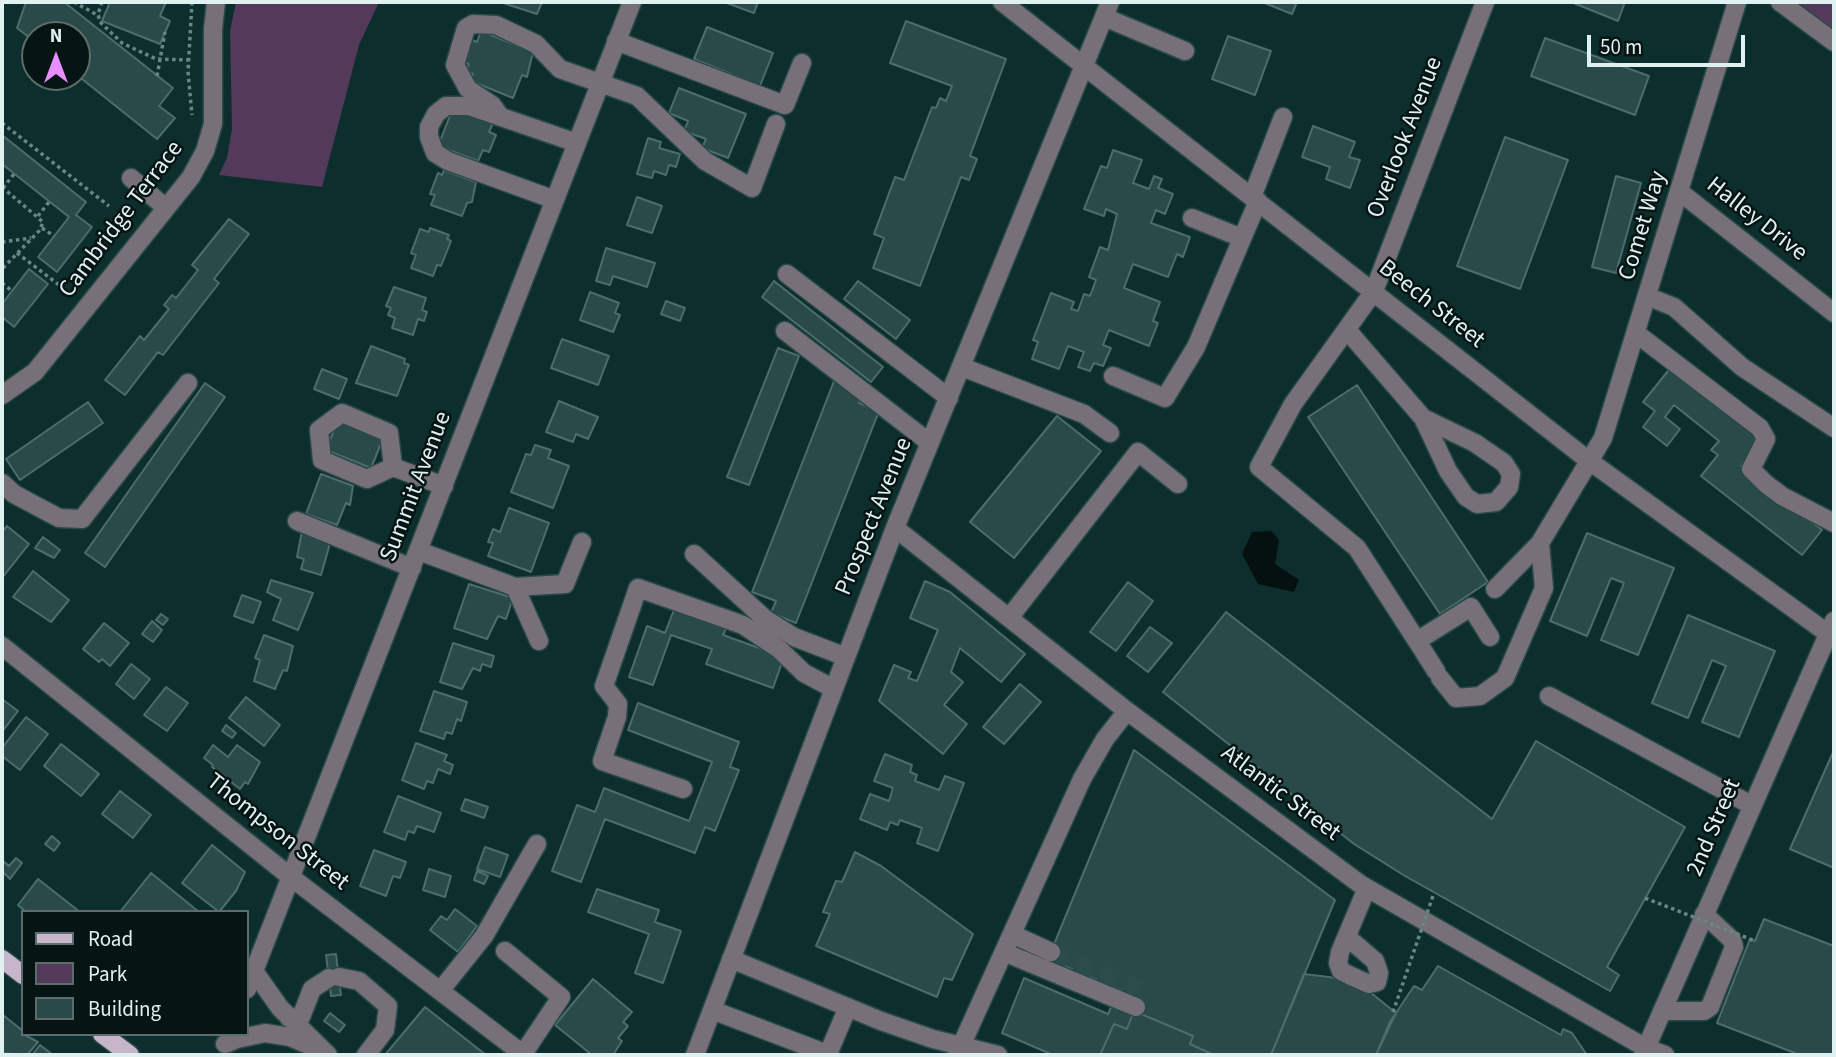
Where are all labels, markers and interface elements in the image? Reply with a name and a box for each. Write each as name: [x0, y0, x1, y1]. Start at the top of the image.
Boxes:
north arrow: [21, 21, 91, 91]
scale bar: [1591, 21, 1748, 65]
text: N: [50, 23, 62, 50]
text: 50 m: [1600, 32, 1642, 62]
street label: Overlook Avenue: [1362, 53, 1450, 223]
street label: Cambridge Terrace: [54, 136, 190, 304]
street label: Comet Way: [1614, 168, 1674, 284]
street label: Halley Drive: [1700, 172, 1812, 268]
street label: Beech Street: [1372, 255, 1490, 355]
street label: Summit Avenue: [375, 408, 459, 566]
street label: Prospect Avenue: [830, 434, 920, 600]
street label: Atlantic Street: [1215, 740, 1345, 848]
street label: Thompson Street: [200, 768, 354, 898]
street label: 2nd Street: [1682, 775, 1748, 881]
legend: [21, 910, 248, 1036]
text: Road: [88, 924, 133, 954]
text: Park: [88, 959, 127, 989]
text: Building: [88, 994, 161, 1024]

